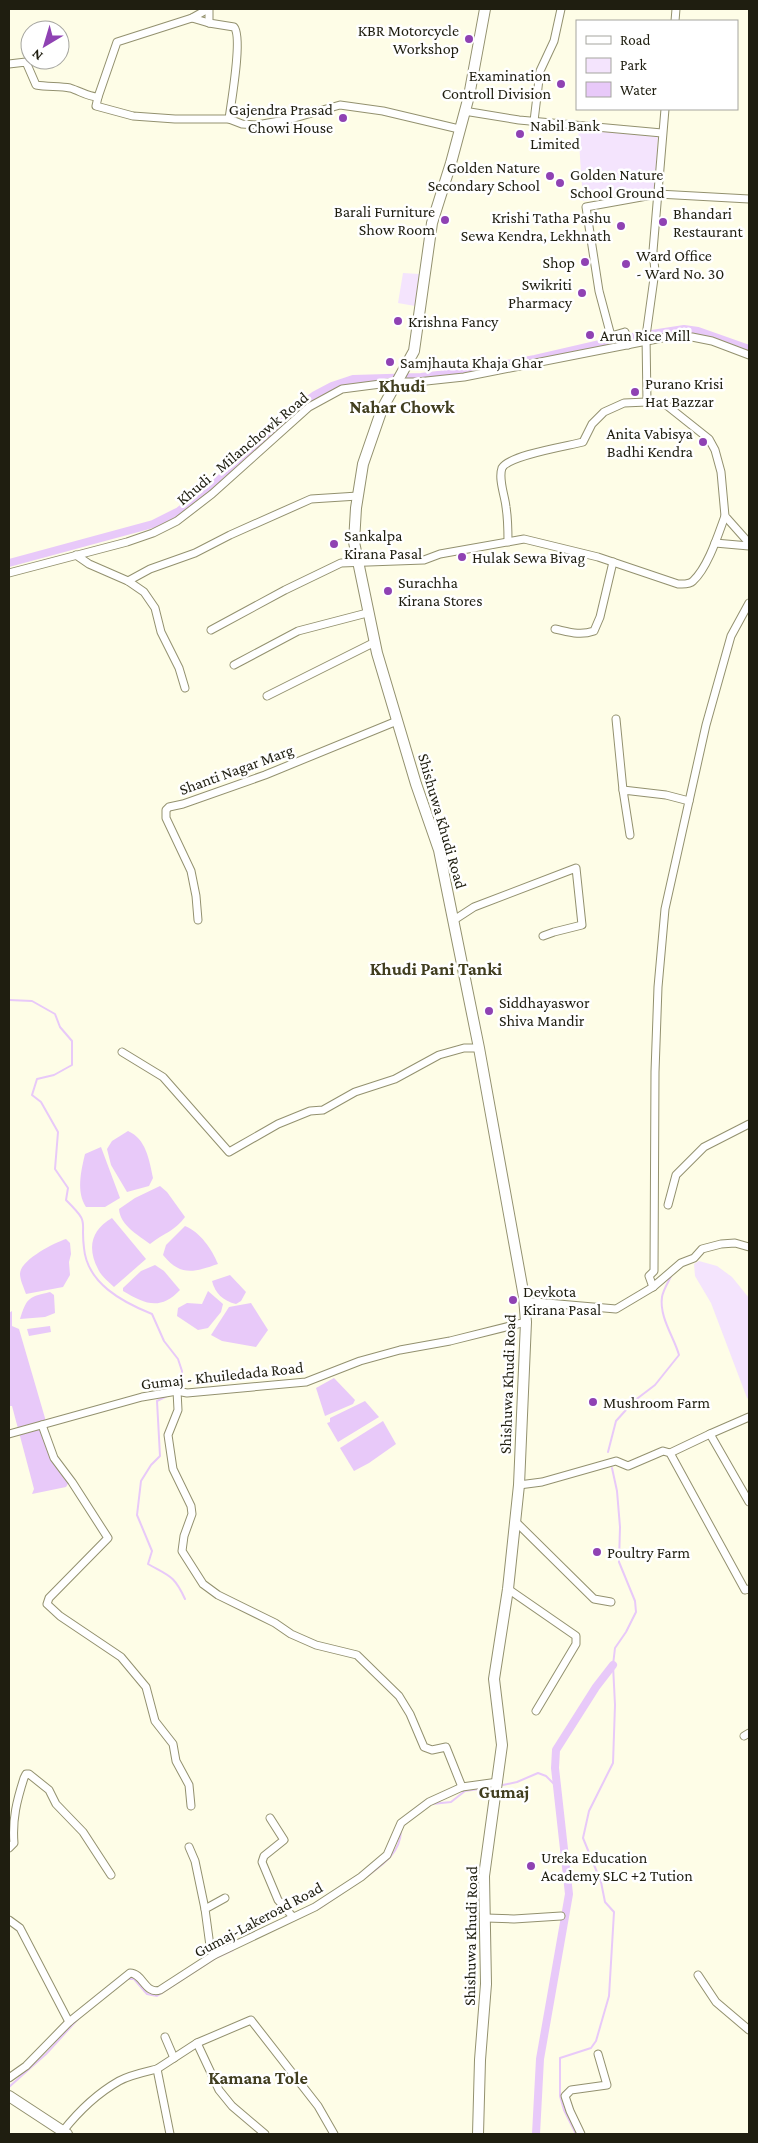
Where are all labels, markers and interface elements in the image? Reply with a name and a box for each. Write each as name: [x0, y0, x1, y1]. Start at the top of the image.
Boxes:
north arrow: [20, 20, 70, 70]
legend: [576, 20, 738, 110]
place label: KBR Motorcycle Workshop: [358, 22, 459, 58]
text: Road: [620, 32, 651, 48]
marker: KBR Motorcycle Workshop: [463, 33, 475, 45]
text: N: [28, 46, 46, 64]
text: Park: [620, 57, 647, 73]
place label: Examination Controll Division: [442, 67, 551, 102]
marker: Examination Controll Division: [555, 78, 567, 90]
text: Water: [620, 82, 657, 98]
place label: Gajendra Prasad Chowi House: [229, 101, 334, 136]
marker: Gajendra Prasad Chowi House: [337, 112, 349, 124]
place label: Nabil Bank Limited: [530, 117, 600, 152]
marker: Nabil Bank Limited: [514, 128, 526, 140]
place label: Golden Nature Secondary School: [428, 159, 540, 195]
place label: Golden Nature School Ground: [570, 166, 665, 201]
marker: Golden Nature Secondary School: [544, 170, 556, 182]
marker: Golden Nature School Ground: [554, 177, 566, 189]
place label: Barali Furniture Show Room: [334, 203, 435, 238]
place label: Bhandari Restaurant: [673, 205, 743, 240]
place label: Krishi Tatha Pashu Sewa Kendra, Lekhnath: [461, 209, 612, 244]
marker: Barali Furniture Show Room: [439, 214, 451, 226]
marker: Bhandari Restaurant: [657, 216, 669, 228]
marker: Krishi Tatha Pashu Sewa Kendra, Lekhnath: [615, 220, 627, 232]
place label: Ward Office - Ward No. 30: [636, 247, 724, 282]
place label: Shop: [543, 254, 575, 272]
marker: Shop: [579, 256, 591, 268]
marker: Ward Office - Ward No. 30: [620, 258, 632, 270]
place label: Swikriti Pharmacy: [508, 276, 573, 312]
marker: Swikriti Pharmacy: [576, 287, 588, 299]
place label: Krishna Fancy: [408, 313, 499, 331]
marker: Krishna Fancy: [392, 315, 404, 327]
place label: Arun Rice Mill: [600, 327, 690, 344]
marker: Arun Rice Mill: [584, 329, 596, 341]
place label: Samjhauta Khaja Ghar: [400, 354, 543, 372]
marker: Samjhauta Khaja Ghar: [384, 356, 396, 368]
place label: Purano Krisi Hat Bazzar: [645, 375, 723, 410]
district label: Khudi Nahar Chowk: [349, 376, 455, 417]
marker: Purano Krisi Hat Bazzar: [629, 386, 641, 398]
street label: Khudi - Milanchowk Road: [173, 388, 312, 508]
place label: Anita Vabisya Badhi Kendra: [606, 425, 694, 460]
marker: Anita Vabisya Badhi Kendra: [697, 436, 709, 448]
place label: Sankalpa Kirana Pasal: [344, 527, 422, 562]
marker: Sankalpa Kirana Pasal: [328, 538, 340, 550]
place label: Hulak Sewa Bivag: [472, 549, 585, 567]
marker: Hulak Sewa Bivag: [456, 551, 468, 563]
place label: Surachha Kirana Stores: [398, 574, 482, 609]
marker: Surachha Kirana Stores: [382, 585, 394, 597]
street label: Shanti Nagar Marg: [177, 741, 296, 799]
street label: Shishuwa Khudi Road: [415, 752, 470, 891]
district label: Khudi Pani Tanki: [370, 959, 503, 979]
place label: Siddhayaswor Shiva Mandir: [499, 994, 590, 1029]
marker: Siddhayaswor Shiva Mandir: [483, 1005, 495, 1017]
place label: Devkota Kirana Pasal: [523, 1283, 601, 1318]
marker: Devkota Kirana Pasal: [507, 1294, 519, 1306]
street label: Shishuwa Khudi Road: [497, 1313, 518, 1454]
street label: Gumaj - Khuiledada Road: [140, 1358, 305, 1393]
place label: Mushroom Farm: [603, 1394, 710, 1411]
marker: Mushroom Farm: [587, 1396, 599, 1408]
place label: Poultry Farm: [607, 1544, 690, 1562]
marker: Poultry Farm: [591, 1546, 603, 1558]
district label: Gumaj: [479, 1782, 529, 1803]
place label: Ureka Education Academy SLC +2 Tution: [541, 1849, 693, 1885]
marker: Ureka Education Academy SLC +2 Tution: [525, 1860, 537, 1872]
street label: Shishuwa Khudi Road: [461, 1865, 480, 2006]
street label: Gumaj-Lakeroad Road: [191, 1878, 326, 1961]
district label: Kamana Tole: [208, 2068, 308, 2088]

